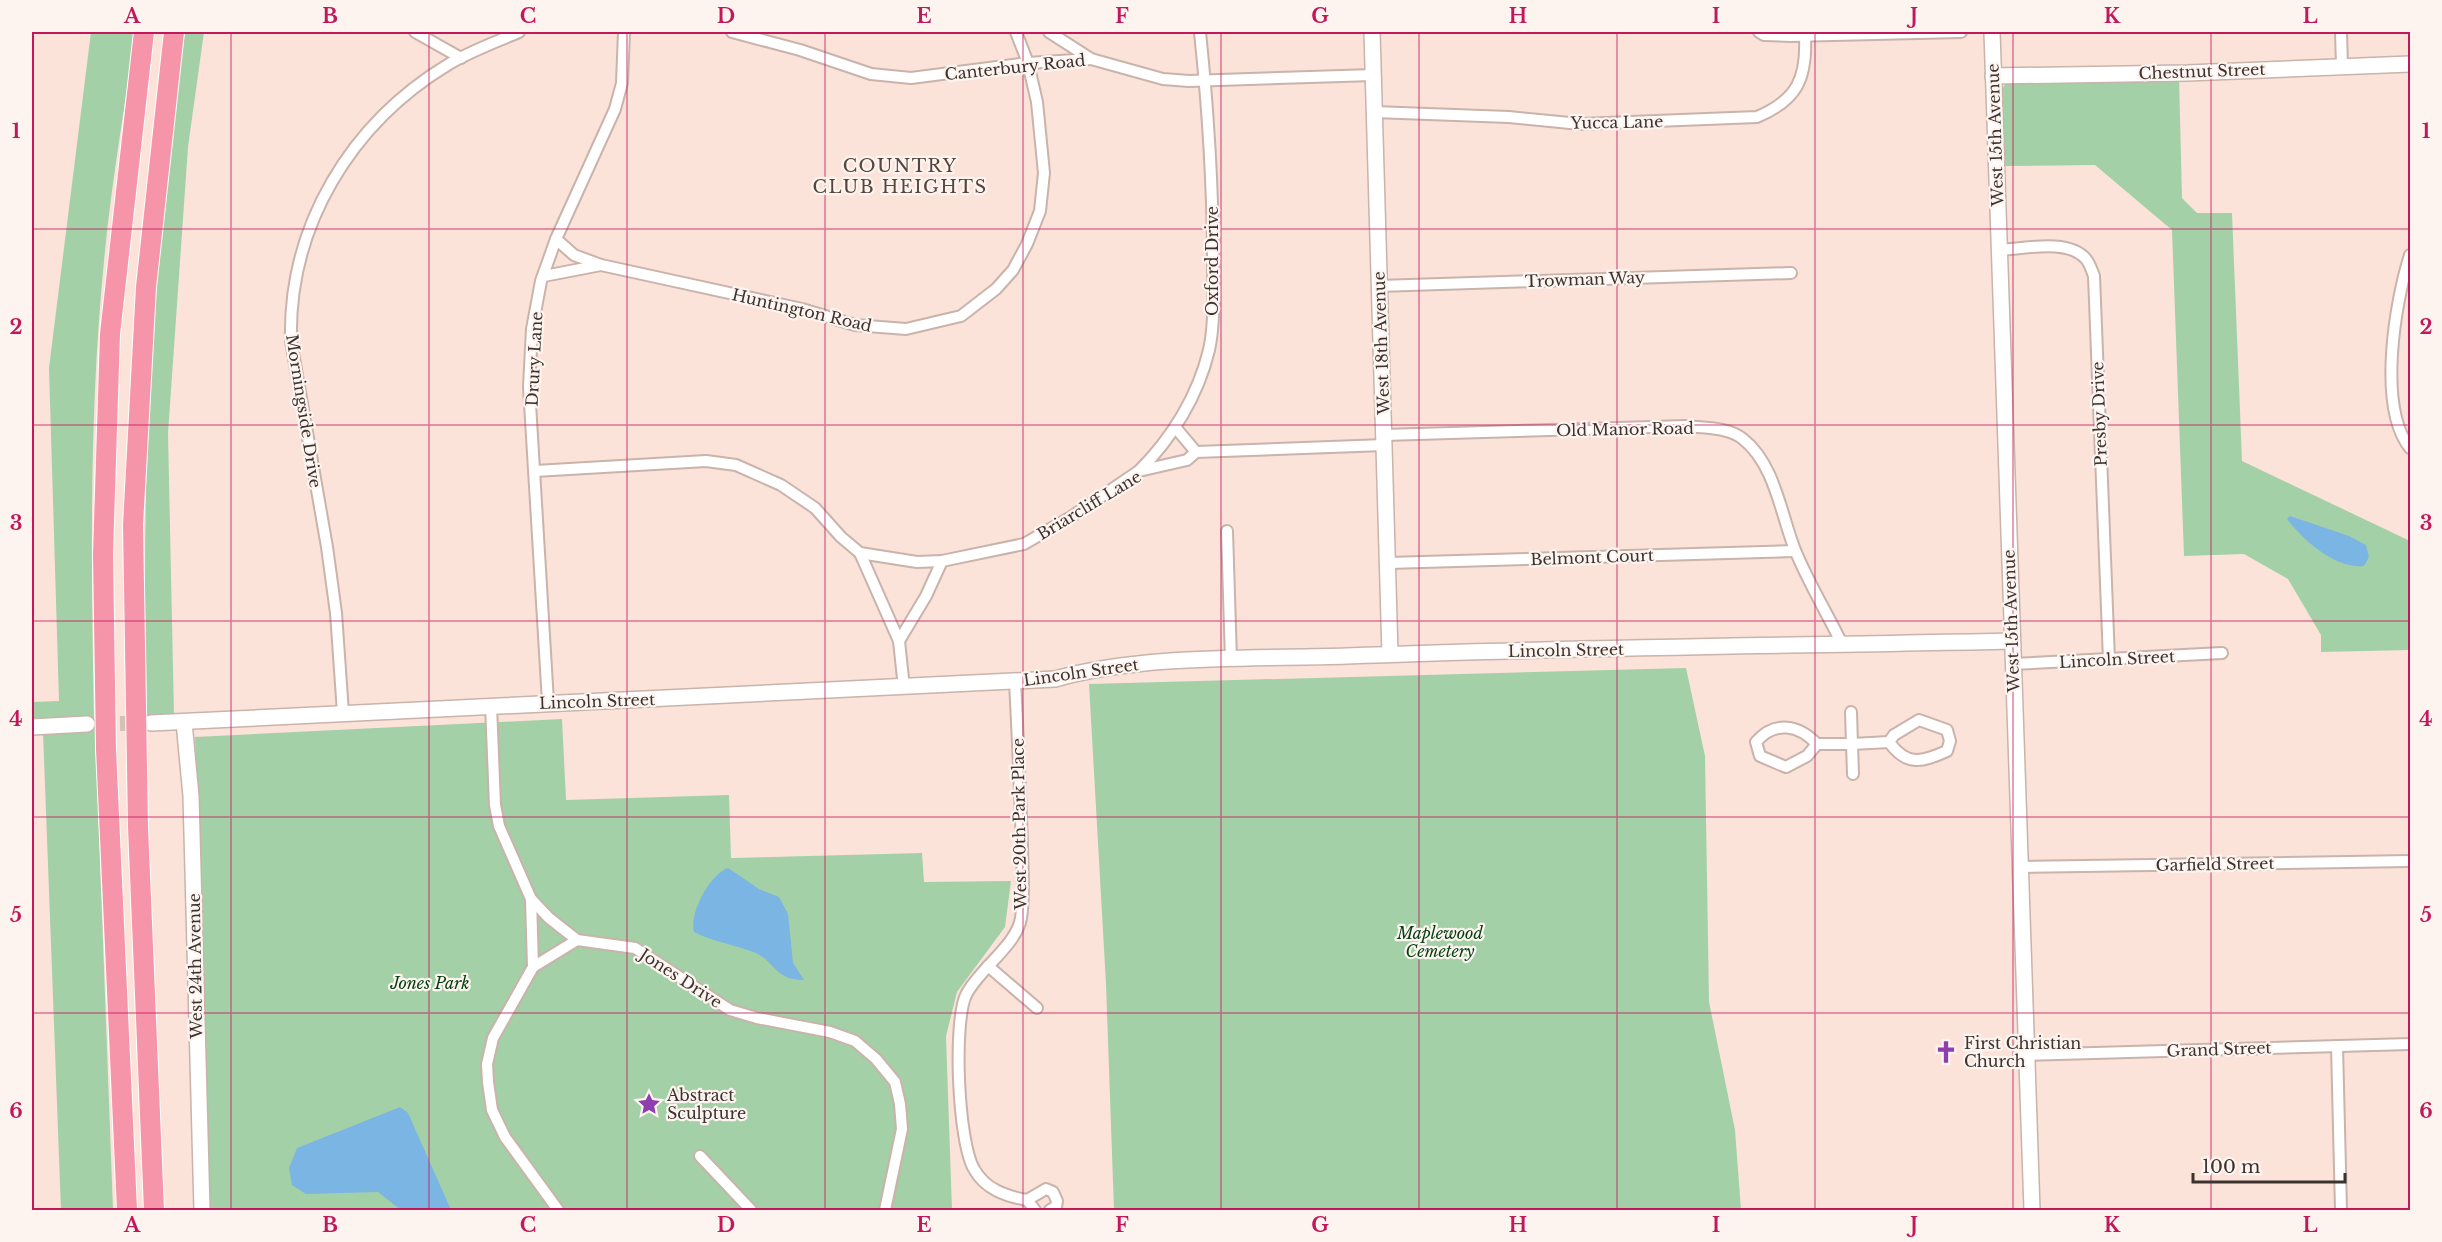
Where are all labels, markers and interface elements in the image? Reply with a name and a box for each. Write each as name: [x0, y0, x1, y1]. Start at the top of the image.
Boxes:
text: A: [123, 4, 141, 28]
text: B: [322, 4, 338, 28]
text: C: [520, 4, 536, 28]
text: D: [717, 4, 735, 28]
text: E: [916, 4, 932, 28]
text: F: [1115, 4, 1129, 28]
text: G: [1311, 4, 1329, 28]
text: H: [1509, 4, 1528, 28]
text: I: [1712, 4, 1720, 28]
text: J: [1906, 4, 1918, 28]
text: K: [2104, 4, 2121, 28]
text: L: [2302, 4, 2318, 28]
street label: Canterbury Road: [944, 50, 1087, 84]
street label: Chestnut Street: [2138, 59, 2266, 83]
street label: West 15th Avenue: [1983, 63, 2008, 208]
street label: Yucca Lane: [1569, 111, 1664, 133]
text: 1: [12, 119, 21, 143]
text: 1: [2422, 119, 2431, 143]
district label: COUNTRY CLUB HEIGHTS: [812, 155, 988, 198]
street label: Oxford Drive: [1202, 206, 1222, 316]
street label: Trowman Way: [1525, 267, 1646, 291]
street label: West 18th Avenue: [1369, 271, 1394, 416]
street label: Huntington Road: [730, 284, 874, 336]
street label: Drury Lane: [522, 311, 546, 407]
text: 2: [9, 315, 23, 339]
text: 2: [2419, 315, 2433, 339]
street label: Morningside Drive: [282, 333, 326, 489]
street label: Presby Drive: [2087, 361, 2111, 467]
street label: Old Manor Road: [1556, 418, 1694, 440]
street label: Briarcliff Lane: [1033, 466, 1145, 544]
text: 3: [10, 511, 22, 535]
text: 3: [2420, 511, 2432, 535]
street label: Belmont Court: [1530, 545, 1654, 569]
street label: West 15th Avenue: [1999, 549, 2024, 694]
street label: Lincoln Street: [1508, 639, 1624, 661]
street label: Lincoln Street: [2059, 646, 2175, 672]
street label: Lincoln Street: [1022, 654, 1140, 690]
street label: Lincoln Street: [539, 689, 655, 713]
text: 4: [9, 707, 23, 731]
text: 4: [2419, 707, 2433, 731]
street label: West 20th Park Place: [1008, 738, 1031, 911]
street label: Garfield Street: [2155, 853, 2275, 875]
street label: West 24th Avenue: [184, 893, 206, 1040]
text: 5: [10, 903, 22, 927]
text: 5: [2420, 903, 2432, 927]
park label: Maplewood Cemetery: [1396, 923, 1483, 961]
street label: Jones Drive: [634, 943, 726, 1012]
park label: Jones Park: [389, 973, 470, 993]
place label: First Christian Church: [1964, 1033, 2081, 1071]
street label: Grand Street: [2166, 1037, 2272, 1061]
church icon: First Christian Church: [1933, 1039, 1959, 1065]
place label: Abstract Sculpture: [666, 1085, 746, 1123]
place icon: Abstract Sculpture: [636, 1091, 662, 1117]
text: 6: [9, 1099, 23, 1123]
text: 6: [2419, 1099, 2433, 1123]
scale bar: [2193, 1146, 2344, 1184]
text: 100 m: [2202, 1156, 2260, 1178]
text: A: [123, 1213, 141, 1237]
text: B: [322, 1213, 338, 1237]
text: C: [520, 1213, 536, 1237]
text: D: [717, 1213, 735, 1237]
text: E: [916, 1213, 932, 1237]
text: F: [1115, 1213, 1129, 1237]
text: G: [1311, 1213, 1329, 1237]
text: H: [1509, 1213, 1528, 1237]
text: I: [1712, 1213, 1720, 1237]
text: J: [1906, 1213, 1918, 1237]
text: K: [2104, 1213, 2121, 1237]
text: L: [2302, 1213, 2318, 1237]

